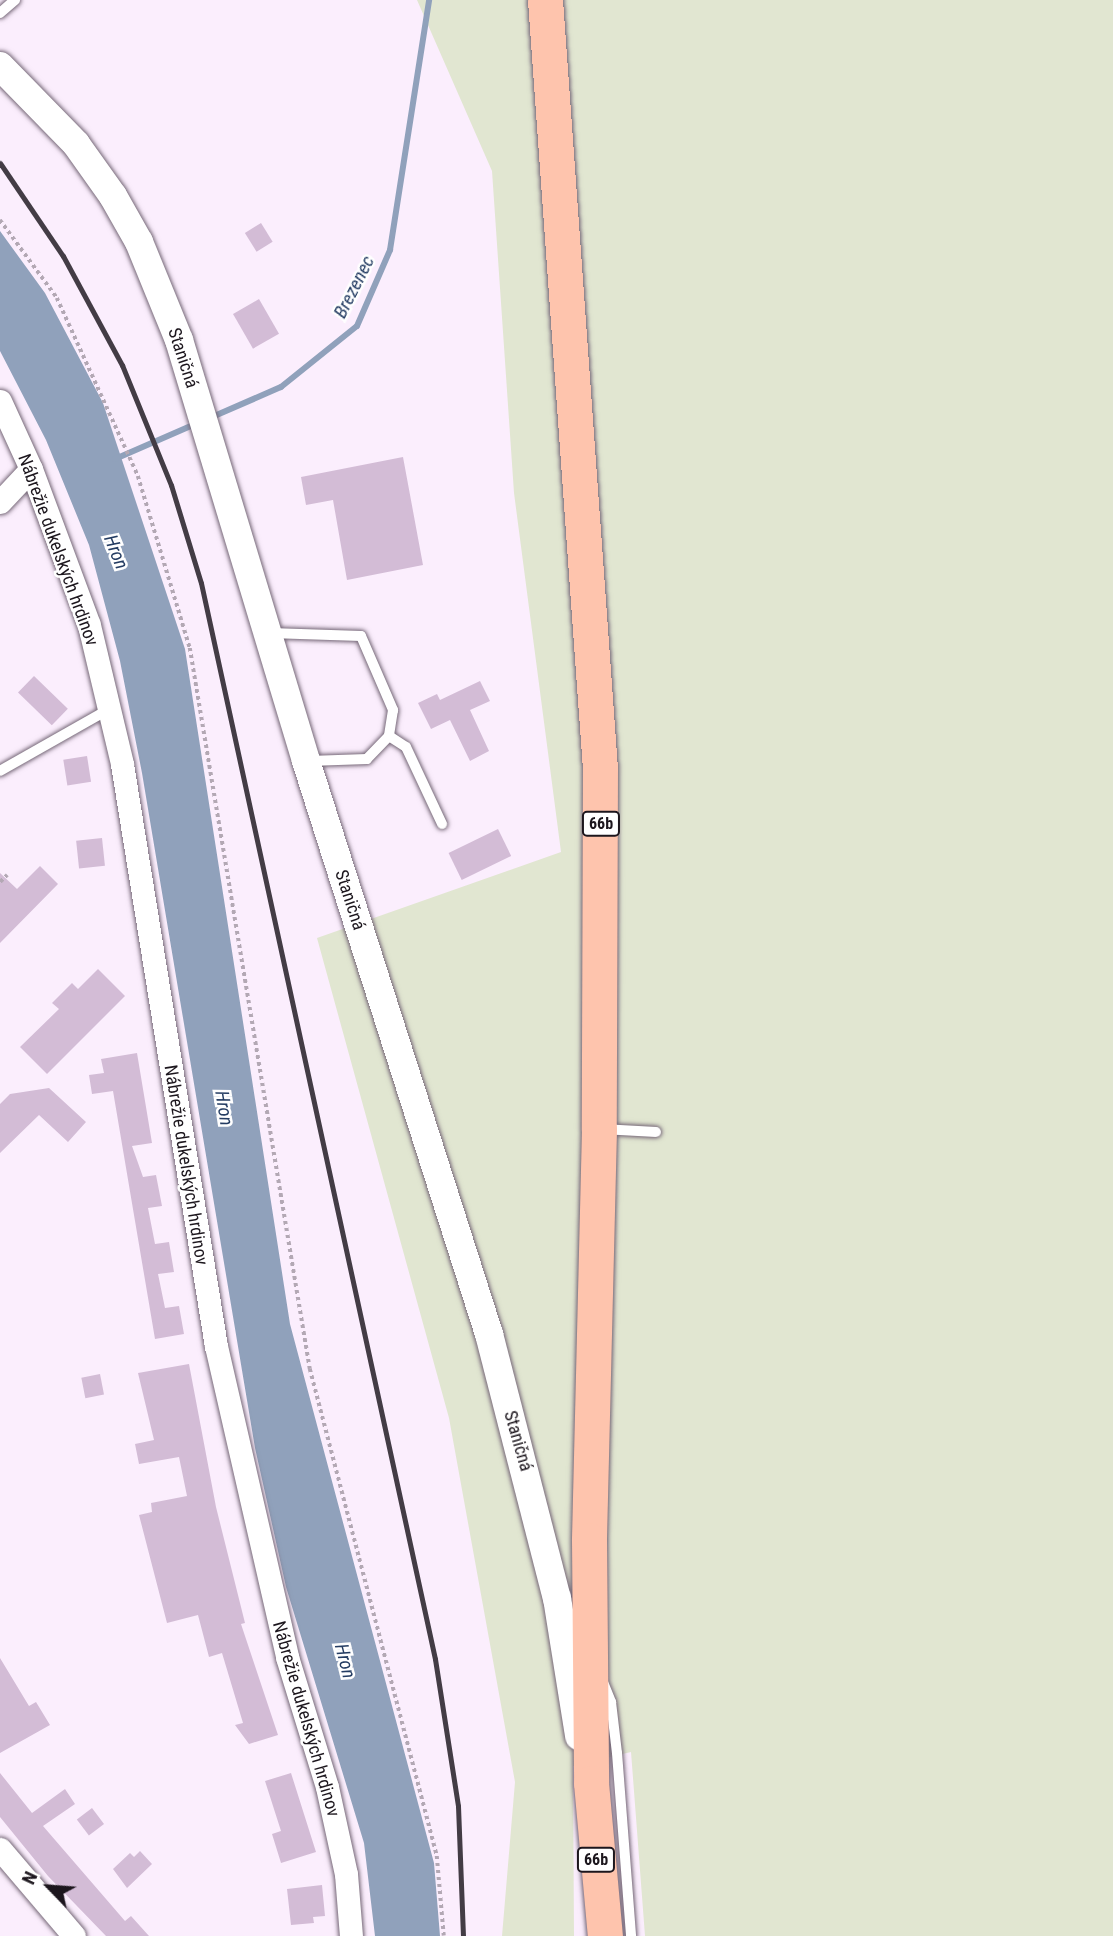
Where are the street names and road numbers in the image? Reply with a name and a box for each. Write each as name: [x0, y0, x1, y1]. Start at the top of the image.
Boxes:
street label: Staničná: [163, 325, 203, 391]
street label: Nábrežie dukelských hrdinov: [13, 451, 103, 649]
road number: 66b: [582, 811, 620, 836]
street label: Staničná: [330, 867, 370, 933]
street label: Nábrežie dukelských hrdinov: [160, 1063, 212, 1267]
street label: Staničná: [499, 1408, 537, 1474]
street label: Nábrežie dukelských hrdinov: [268, 1619, 344, 1819]
road number: 66b: [577, 1848, 615, 1872]

